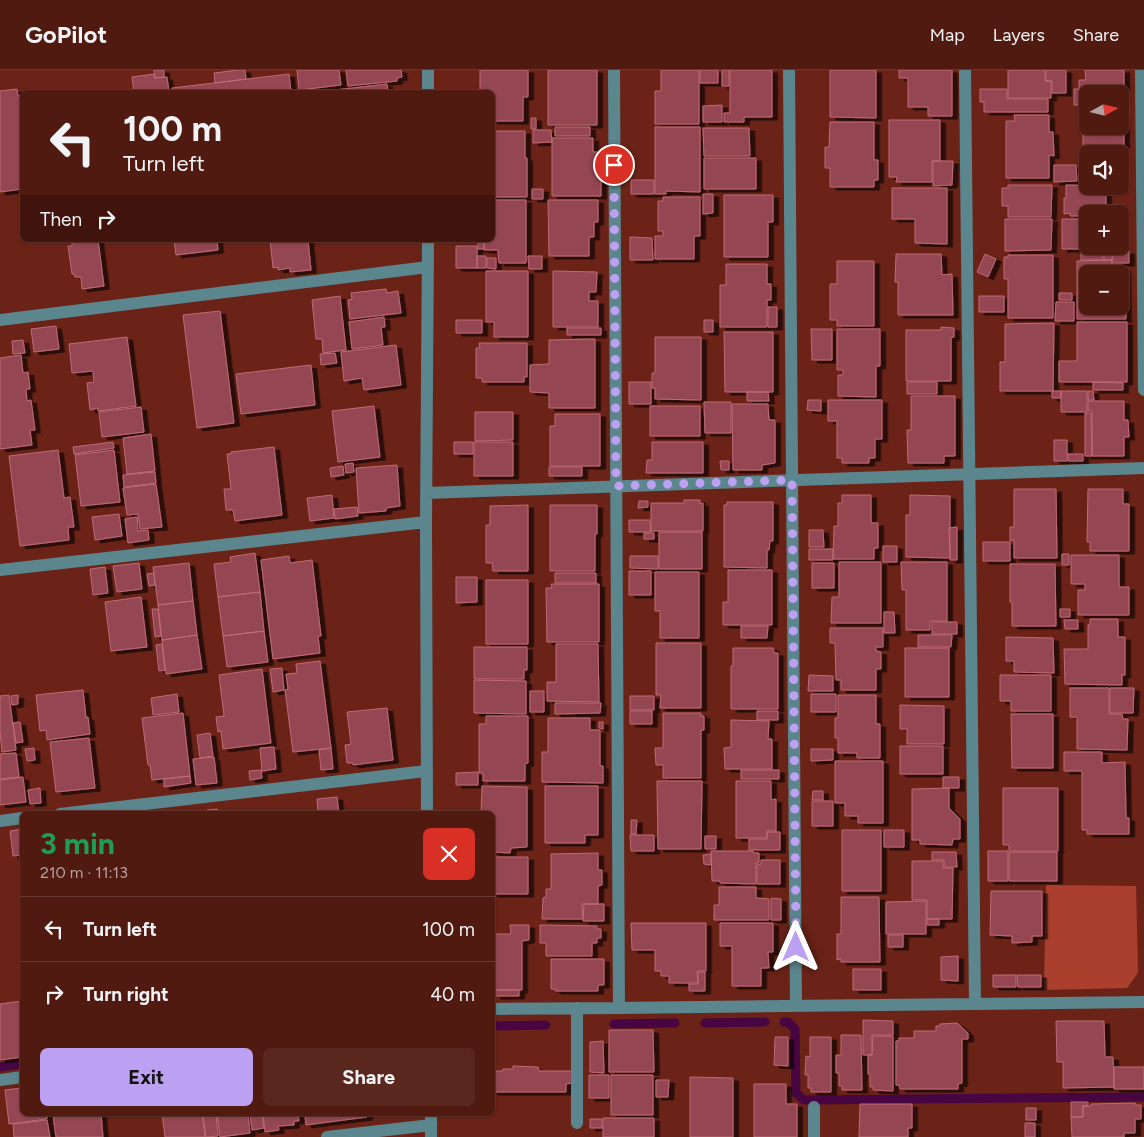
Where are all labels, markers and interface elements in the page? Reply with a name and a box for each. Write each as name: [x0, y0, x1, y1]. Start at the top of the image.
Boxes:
text: GoPilot: [25, 20, 107, 49]
text: Map: [930, 24, 965, 46]
text: Layers: [993, 24, 1045, 46]
text: Share: [1073, 24, 1119, 46]
north arrow: [1079, 85, 1129, 135]
map controls: [1079, 85, 1129, 315]
text: 100 m: [123, 108, 222, 150]
icon: left: [40, 110, 105, 175]
pin: [593, 144, 635, 186]
button: sound: [1079, 145, 1129, 195]
text: Turn left: [123, 150, 205, 177]
icon: arrive: [600, 151, 628, 179]
icon: right: [92, 205, 120, 233]
button: +: [1079, 205, 1129, 255]
text: Then: [40, 208, 82, 231]
button: −: [1079, 265, 1129, 315]
text: 3 min: [40, 825, 115, 862]
button: close: [423, 828, 475, 880]
text: 210 m · 11:13: [40, 863, 128, 882]
icon: left: [40, 915, 68, 943]
text: Turn left: [83, 918, 157, 941]
text: 100 m: [422, 918, 475, 941]
position arrow: [769, 920, 821, 972]
icon: right: [40, 980, 68, 1008]
text: Turn right: [83, 983, 169, 1006]
text: 40 m: [430, 983, 475, 1006]
button: Exit: [40, 1048, 253, 1106]
button: Share: [263, 1048, 475, 1106]

